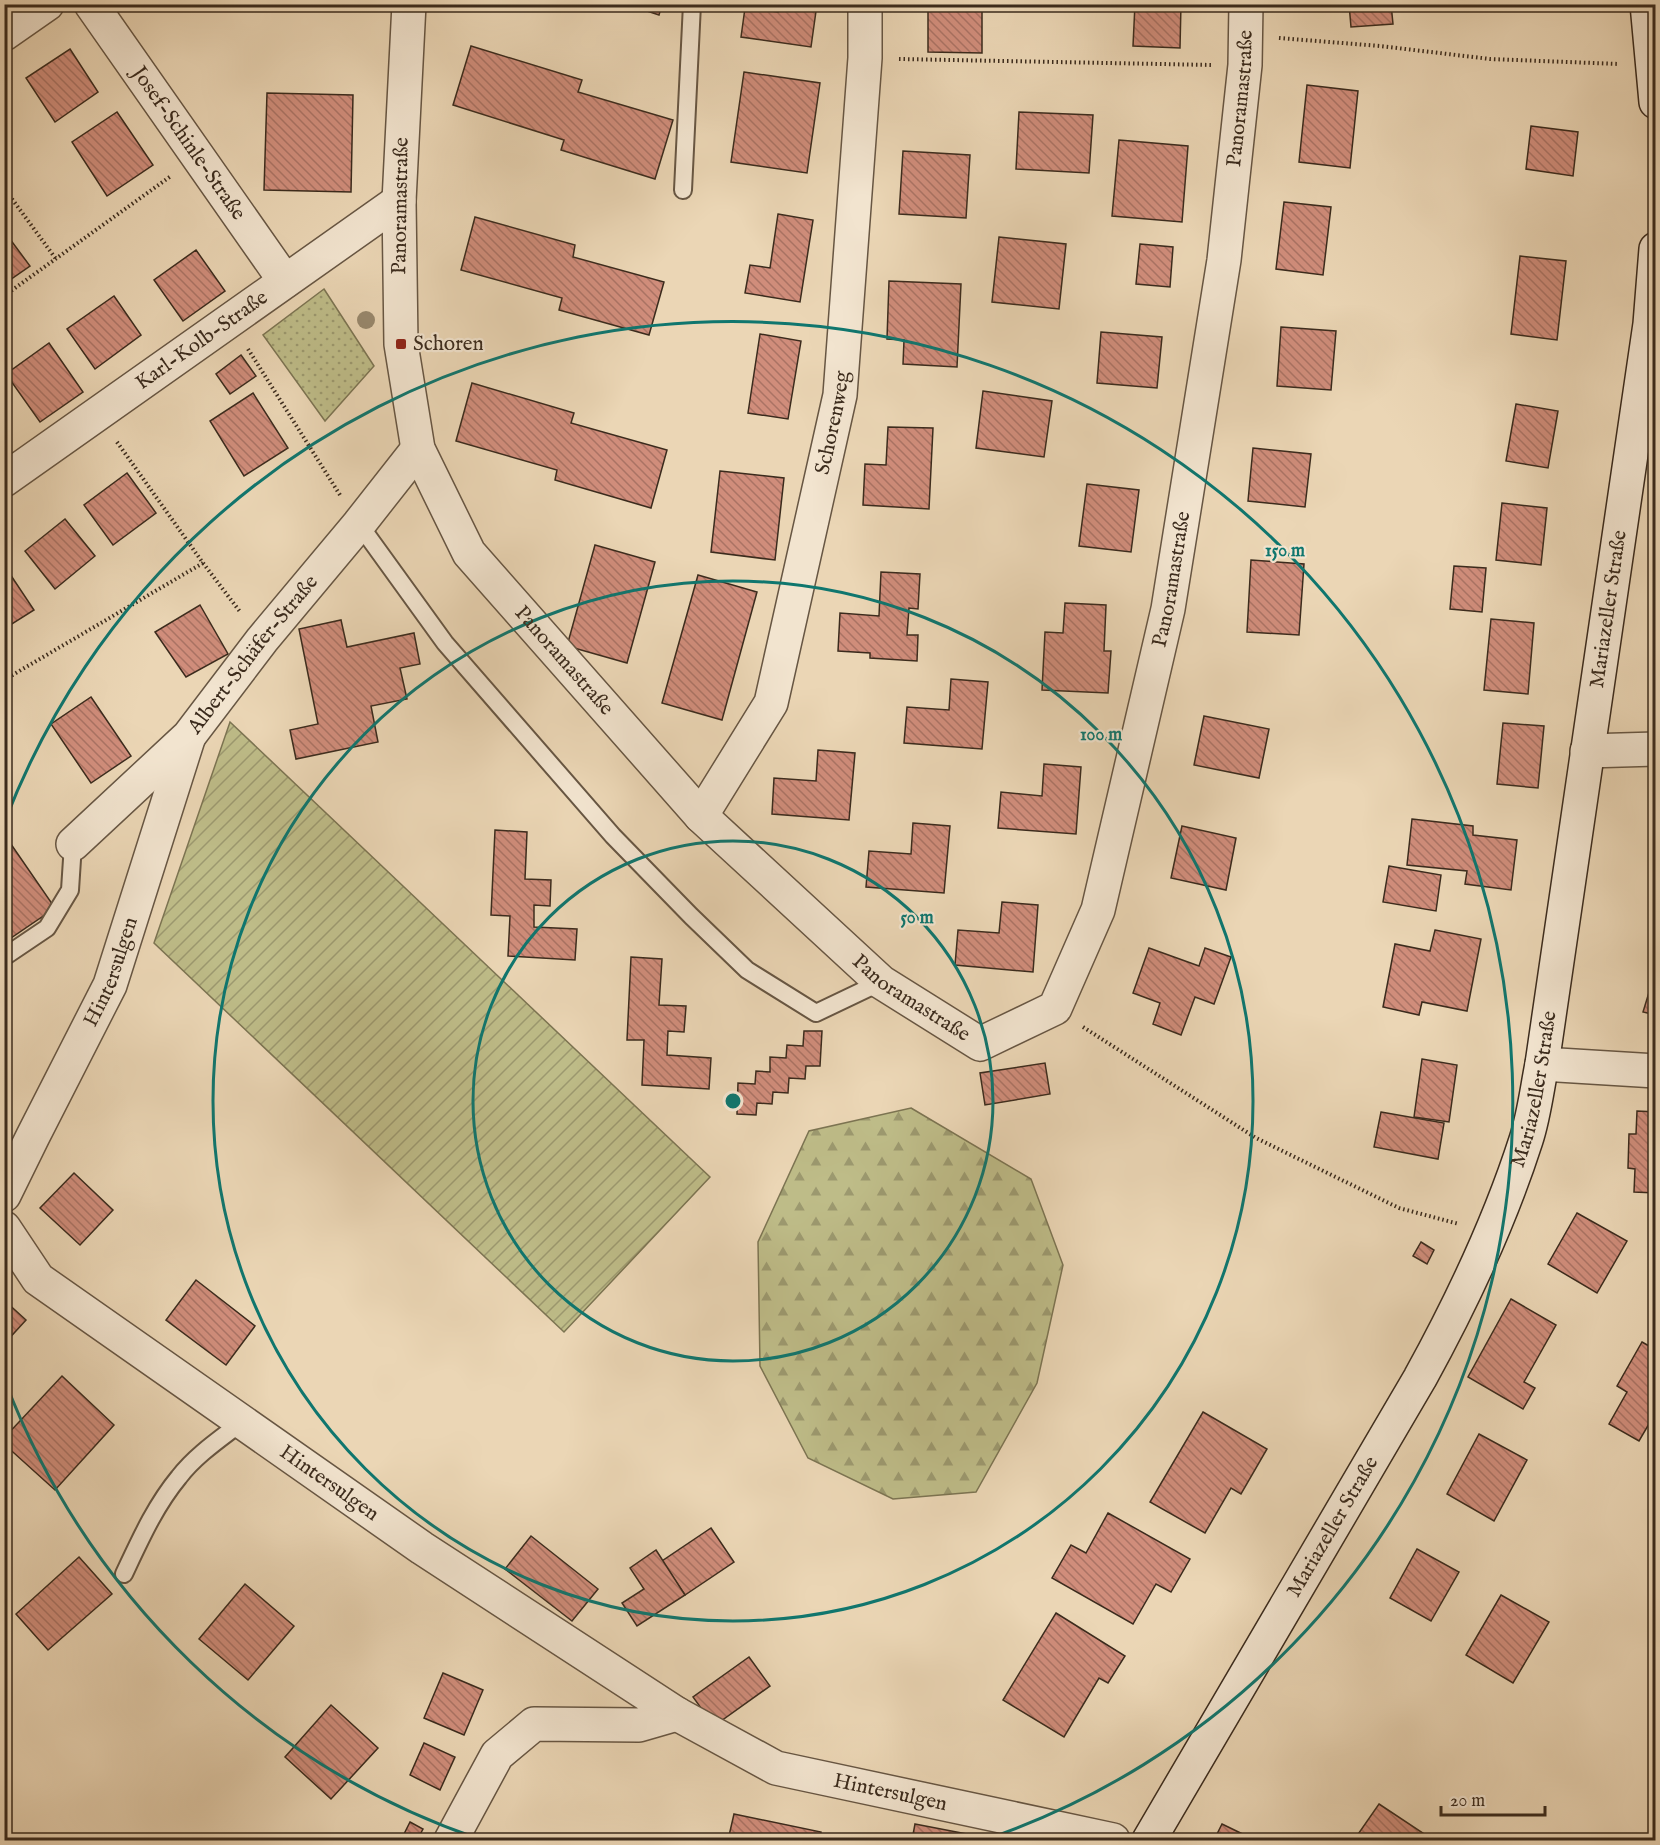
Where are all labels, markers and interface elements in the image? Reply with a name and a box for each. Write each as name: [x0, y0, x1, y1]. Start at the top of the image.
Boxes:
street label: Panoramastraße: [1221, 29, 1259, 168]
street label: Josef-Schinle-Straße: [124, 59, 252, 226]
street label: Panoramastraße: [386, 137, 416, 275]
street label: Karl-Kolb-Straße: [130, 284, 273, 396]
place label: Schoren: [413, 331, 484, 358]
marker: Schoren: [394, 337, 408, 351]
street label: Schorenweg: [809, 369, 855, 477]
street label: Panoramastraße: [1146, 509, 1197, 650]
street label: Mariazeller Straße: [1584, 528, 1633, 690]
text: 150 m: [1265, 540, 1305, 563]
street label: Albert-Schäfer-Straße: [181, 569, 324, 740]
street label: Panoramastraße: [508, 600, 620, 721]
text: 100 m: [1080, 724, 1122, 747]
text: 50 m: [900, 907, 934, 930]
street label: Hintersulgen: [77, 914, 144, 1031]
street label: Panoramastraße: [846, 948, 976, 1048]
street label: Mariazeller Straße: [1504, 1009, 1563, 1171]
centre of rings: [723, 1091, 743, 1111]
street label: Hintersulgen: [274, 1439, 384, 1527]
street label: Mariazeller Straße: [1281, 1451, 1385, 1602]
street label: Hintersulgen: [831, 1767, 950, 1818]
scale bar: [1441, 1779, 1544, 1817]
text: 20 m: [1450, 1790, 1485, 1813]

